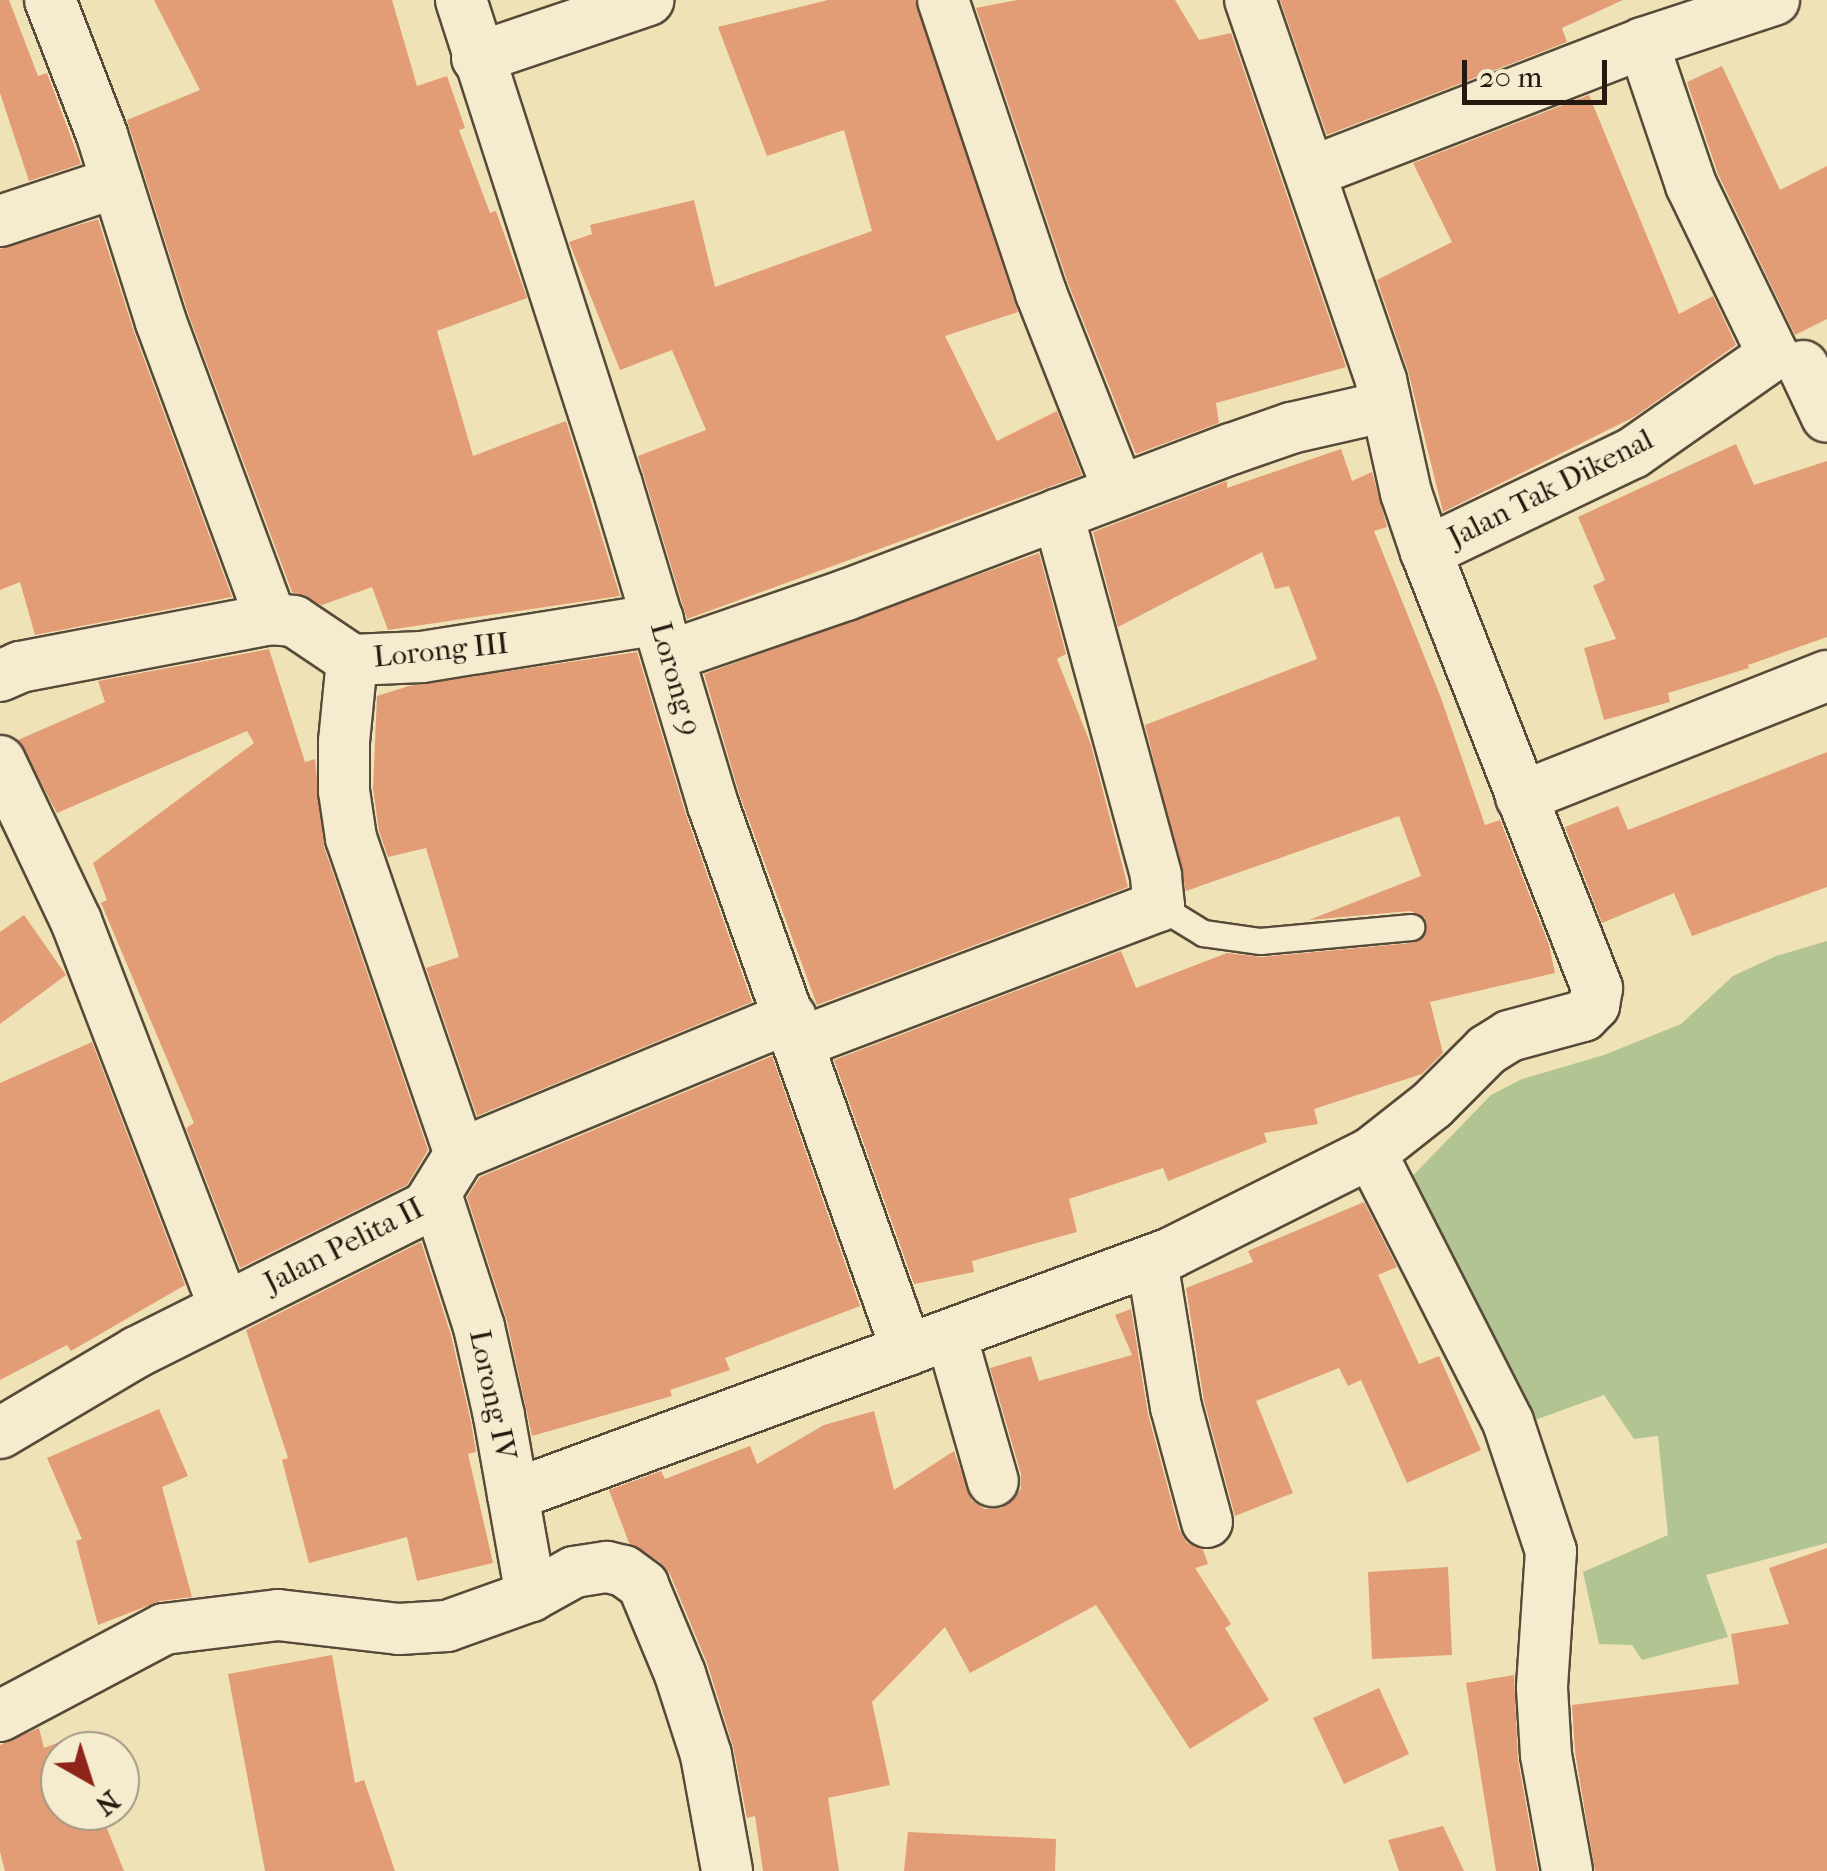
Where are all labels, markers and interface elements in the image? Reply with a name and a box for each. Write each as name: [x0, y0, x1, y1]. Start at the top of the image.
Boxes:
scale bar: [1467, 40, 1612, 102]
text: 20 m: [1479, 60, 1542, 95]
street label: Jalan Tak Dikenal: [1443, 422, 1659, 556]
street label: Lorong 9: [642, 618, 708, 740]
street label: Lorong III: [372, 626, 510, 676]
street label: Jalan Pelita II: [258, 1190, 430, 1302]
street label: Lorong IV: [461, 1327, 523, 1463]
north arrow: [40, 1731, 140, 1831]
text: N: [89, 1784, 127, 1823]

